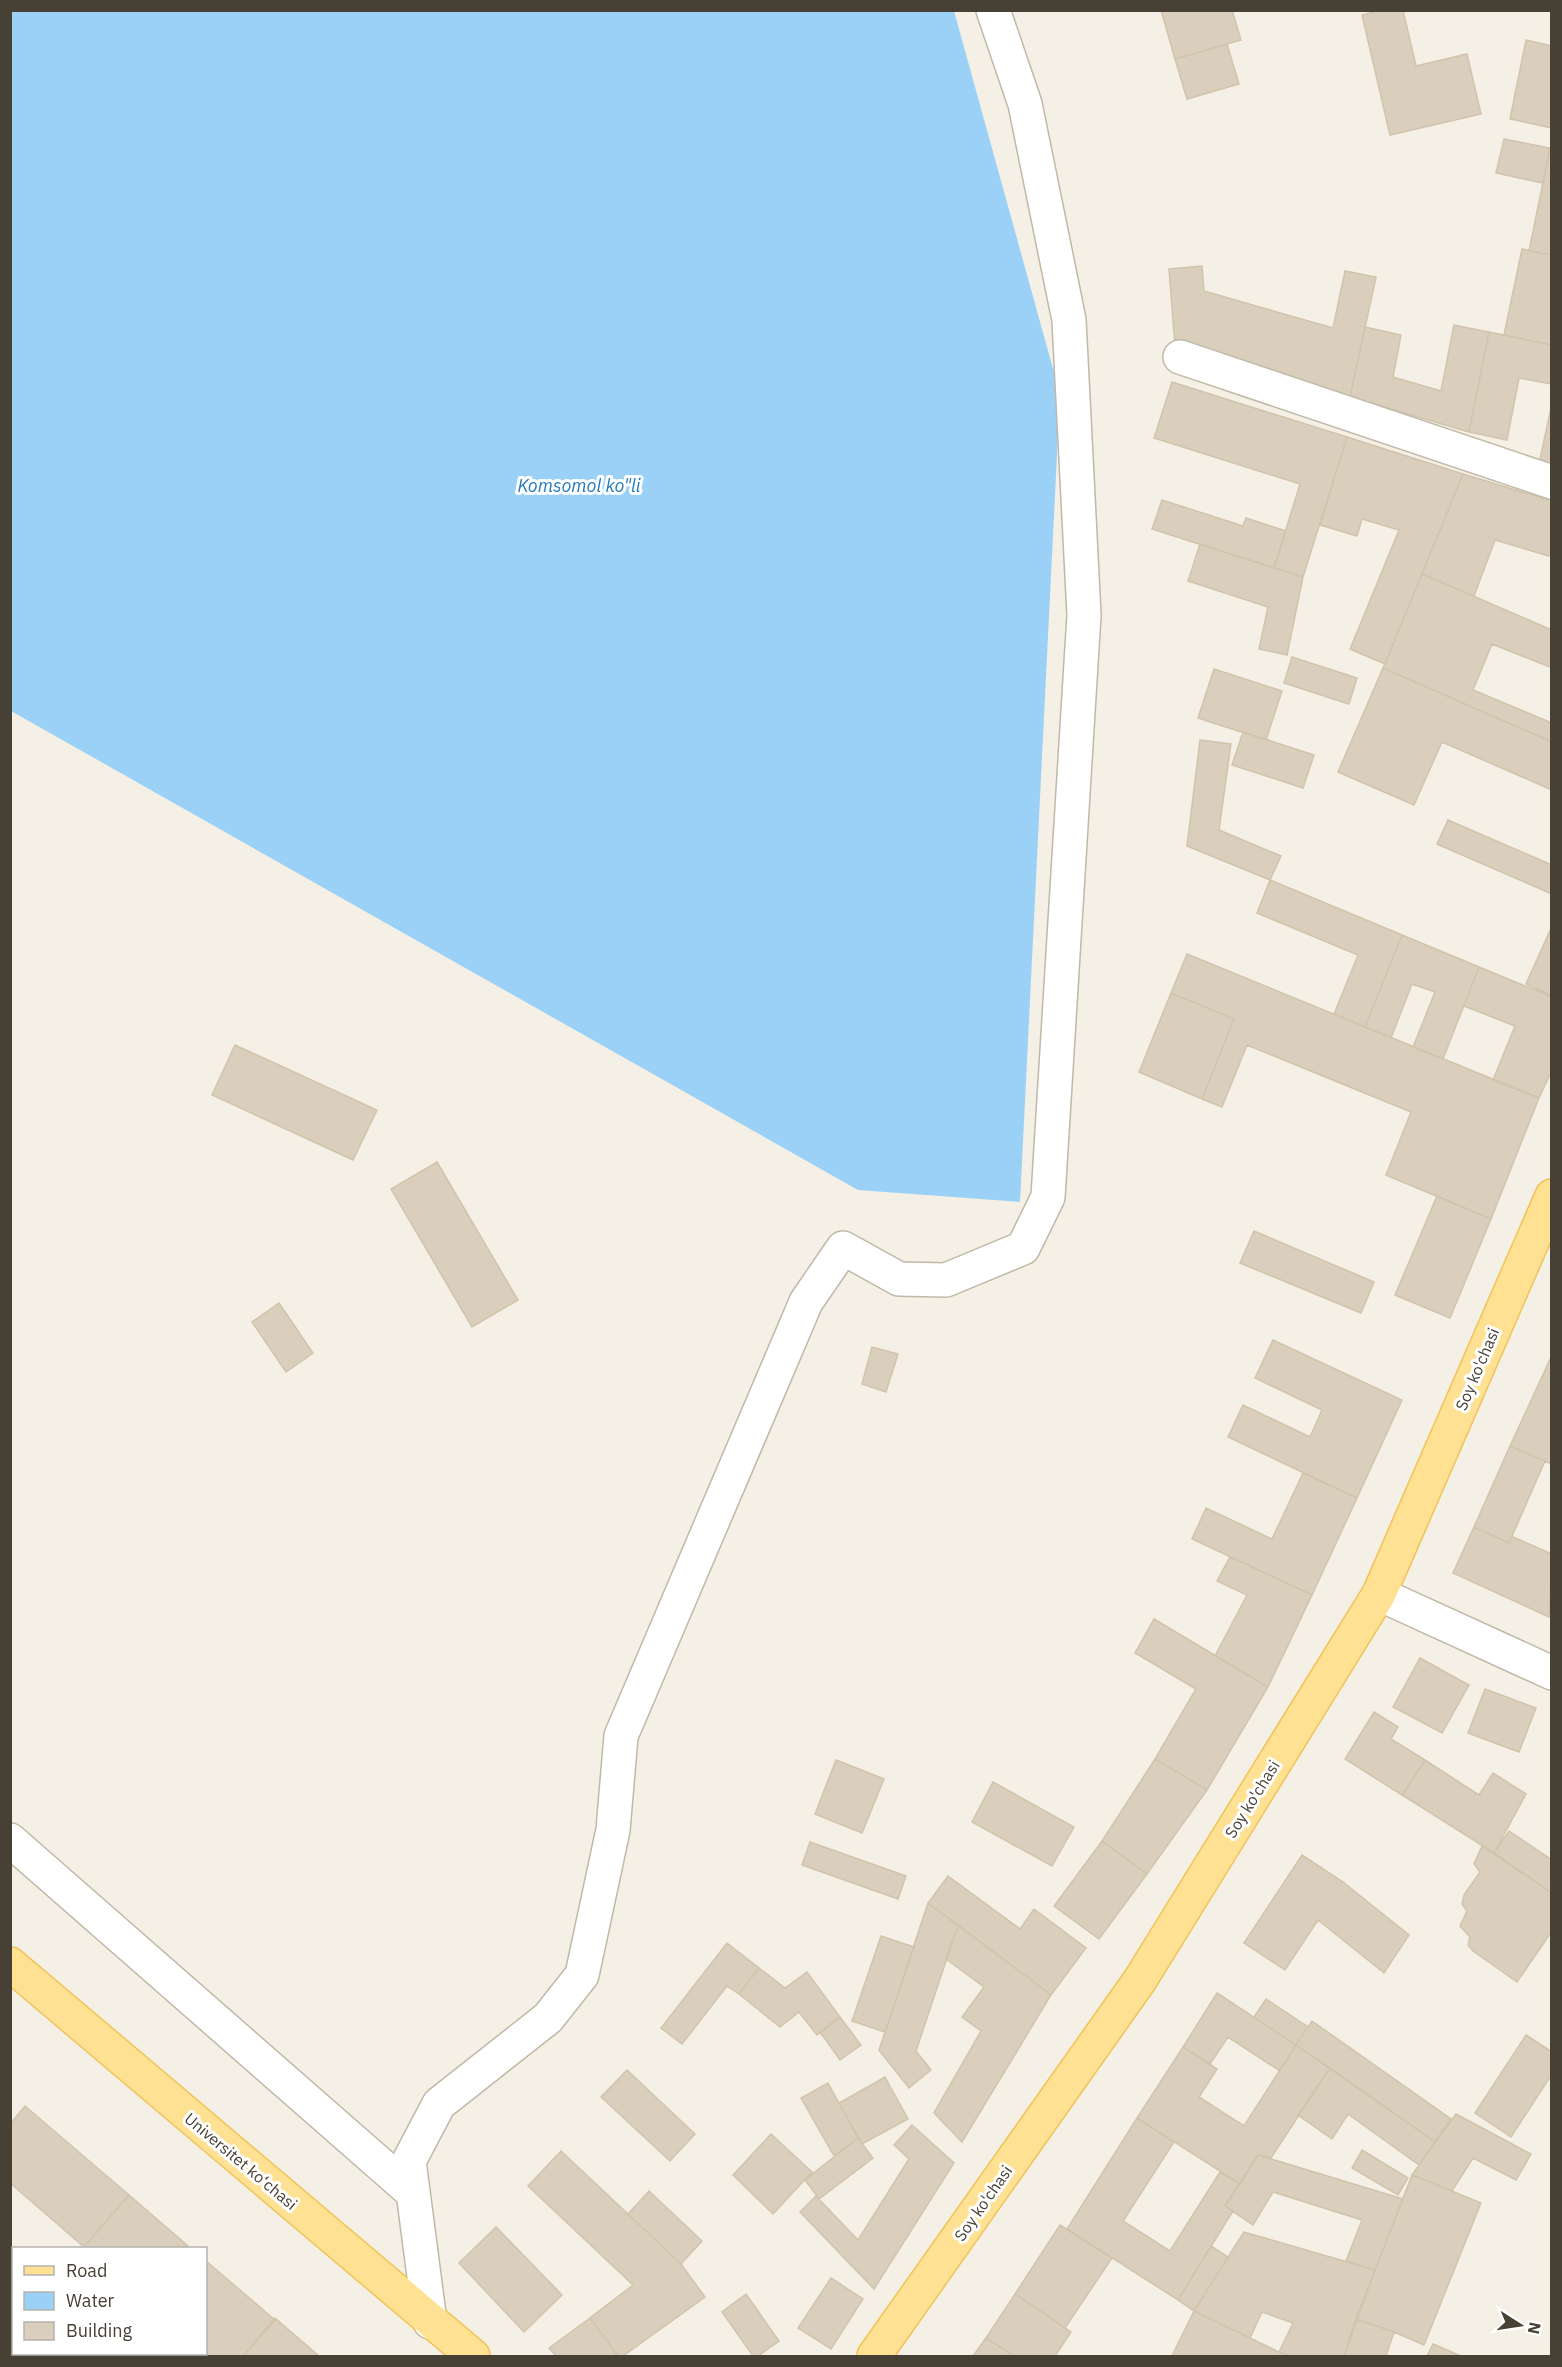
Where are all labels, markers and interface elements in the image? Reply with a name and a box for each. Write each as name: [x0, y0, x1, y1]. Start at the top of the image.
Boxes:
water label: Komsomol ko"li: [517, 474, 641, 497]
street label: Soy ko'chasi: [1451, 1325, 1503, 1413]
street label: Soy ko'chasi: [1220, 1756, 1284, 1842]
street label: Universitet kо‘chasi: [181, 2108, 301, 2214]
street label: Soy ko'chasi: [950, 2161, 1016, 2245]
legend: [12, 2247, 207, 2355]
text: Road: [66, 2259, 107, 2282]
text: Water: [66, 2289, 115, 2312]
north arrow: [1490, 2295, 1550, 2355]
text: Building: [66, 2319, 133, 2342]
text: N: [1524, 2320, 1546, 2336]

